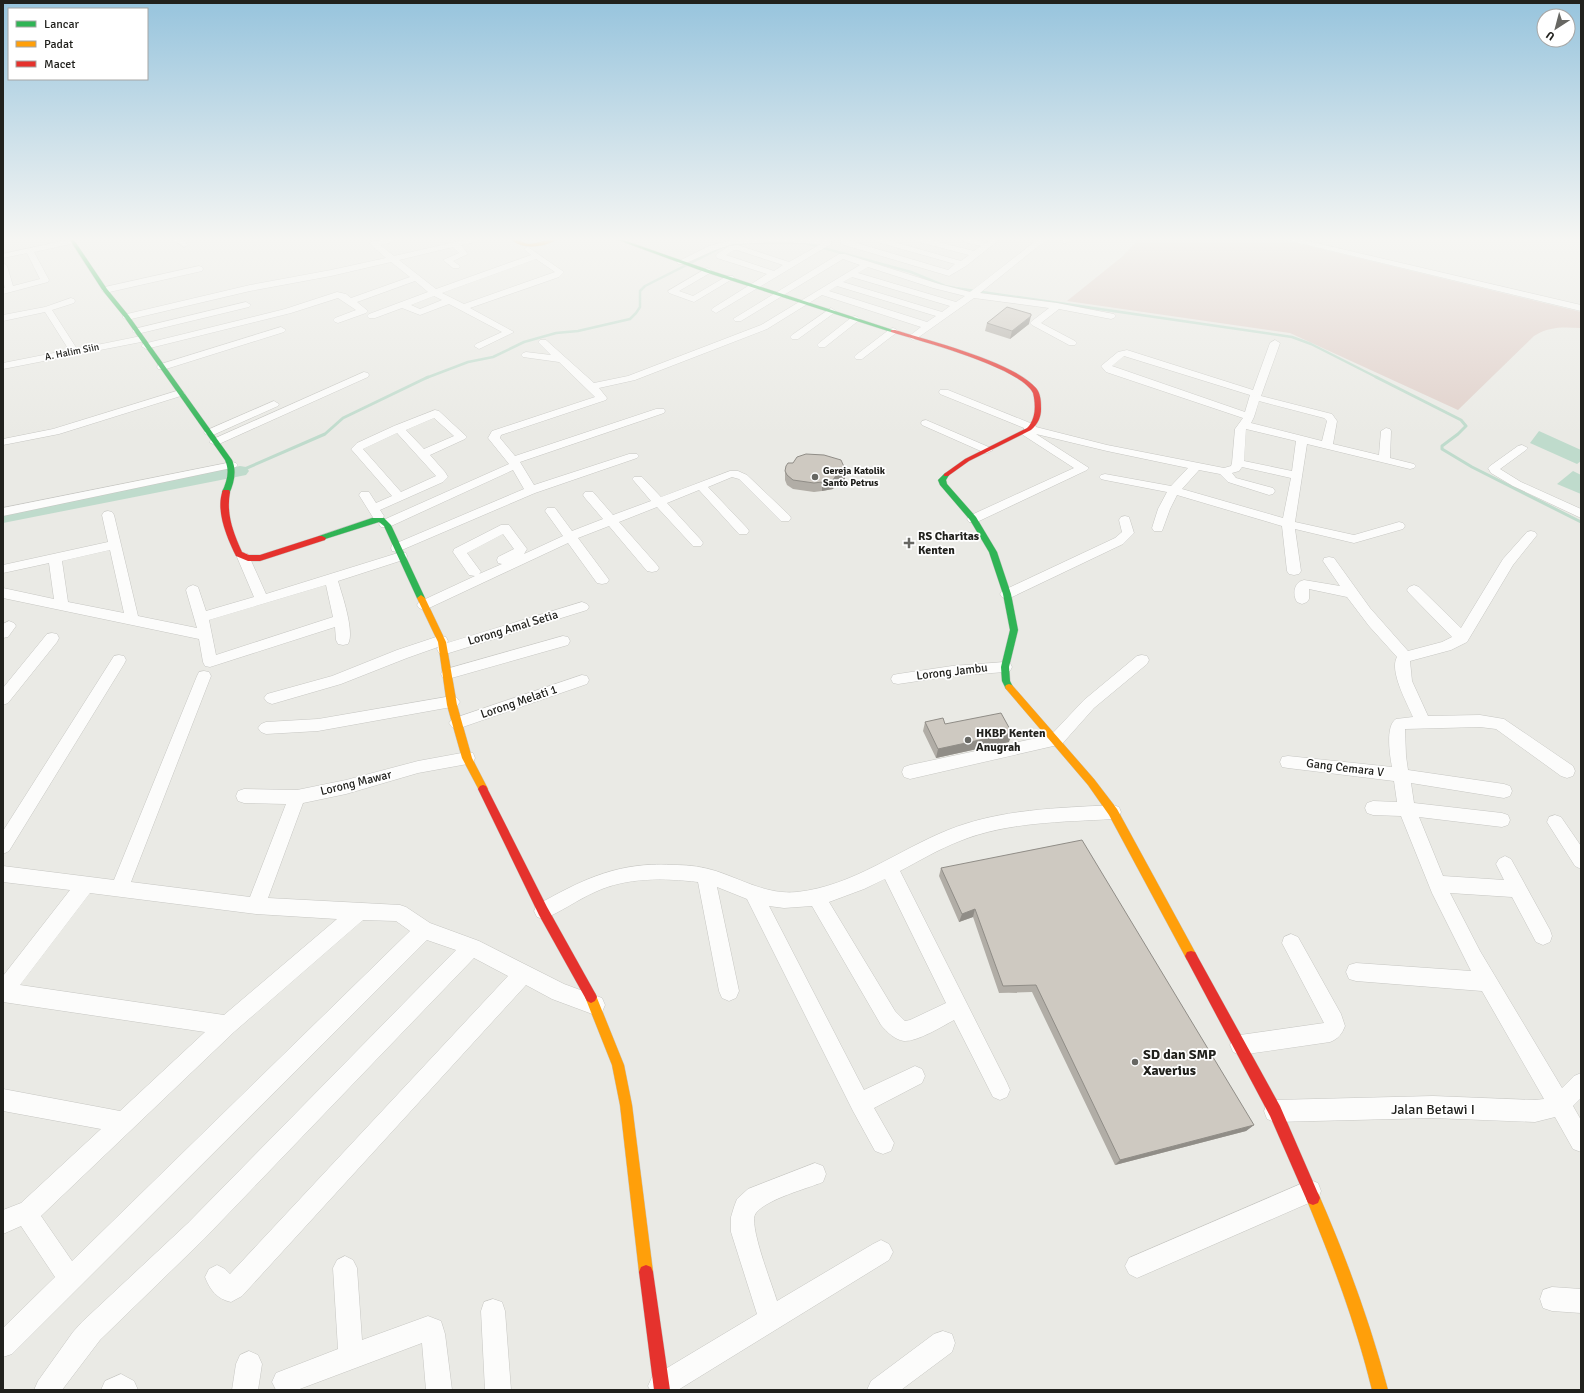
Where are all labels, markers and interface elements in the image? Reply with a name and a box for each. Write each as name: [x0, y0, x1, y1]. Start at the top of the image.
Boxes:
legend: [8, 8, 148, 80]
north arrow: [1536, 8, 1576, 48]
text: Lancar: [44, 17, 80, 32]
text: U: [1544, 28, 1557, 43]
text: Padat: [44, 37, 73, 52]
text: Macet: [44, 57, 76, 72]
street label: A. Halim Siin: [44, 341, 100, 363]
place label: Gereja Katolik Santo Petrus: [823, 465, 886, 489]
marker: Gereja Katolik Santo Petrus: [810, 472, 820, 482]
place label: RS Charitas Kenten: [918, 529, 980, 558]
marker: RS Charitas Kenten: [903, 537, 915, 549]
street label: Lorong Amal Setia: [466, 607, 560, 649]
street label: Lorong Jambu: [915, 660, 989, 684]
street label: Lorong Melati 1: [479, 682, 559, 722]
place label: HKBP Kenten Anugrah: [976, 726, 1046, 755]
marker: HKBP Kenten Anugrah: [963, 735, 973, 745]
street label: Gang Cemara V: [1305, 756, 1385, 780]
street label: Lorong Mawar: [319, 767, 394, 799]
place label: SD dan SMP Xaverius: [1143, 1046, 1216, 1079]
marker: SD dan SMP Xaverius: [1130, 1057, 1140, 1067]
street label: Jalan Betawi I: [1391, 1101, 1475, 1118]

